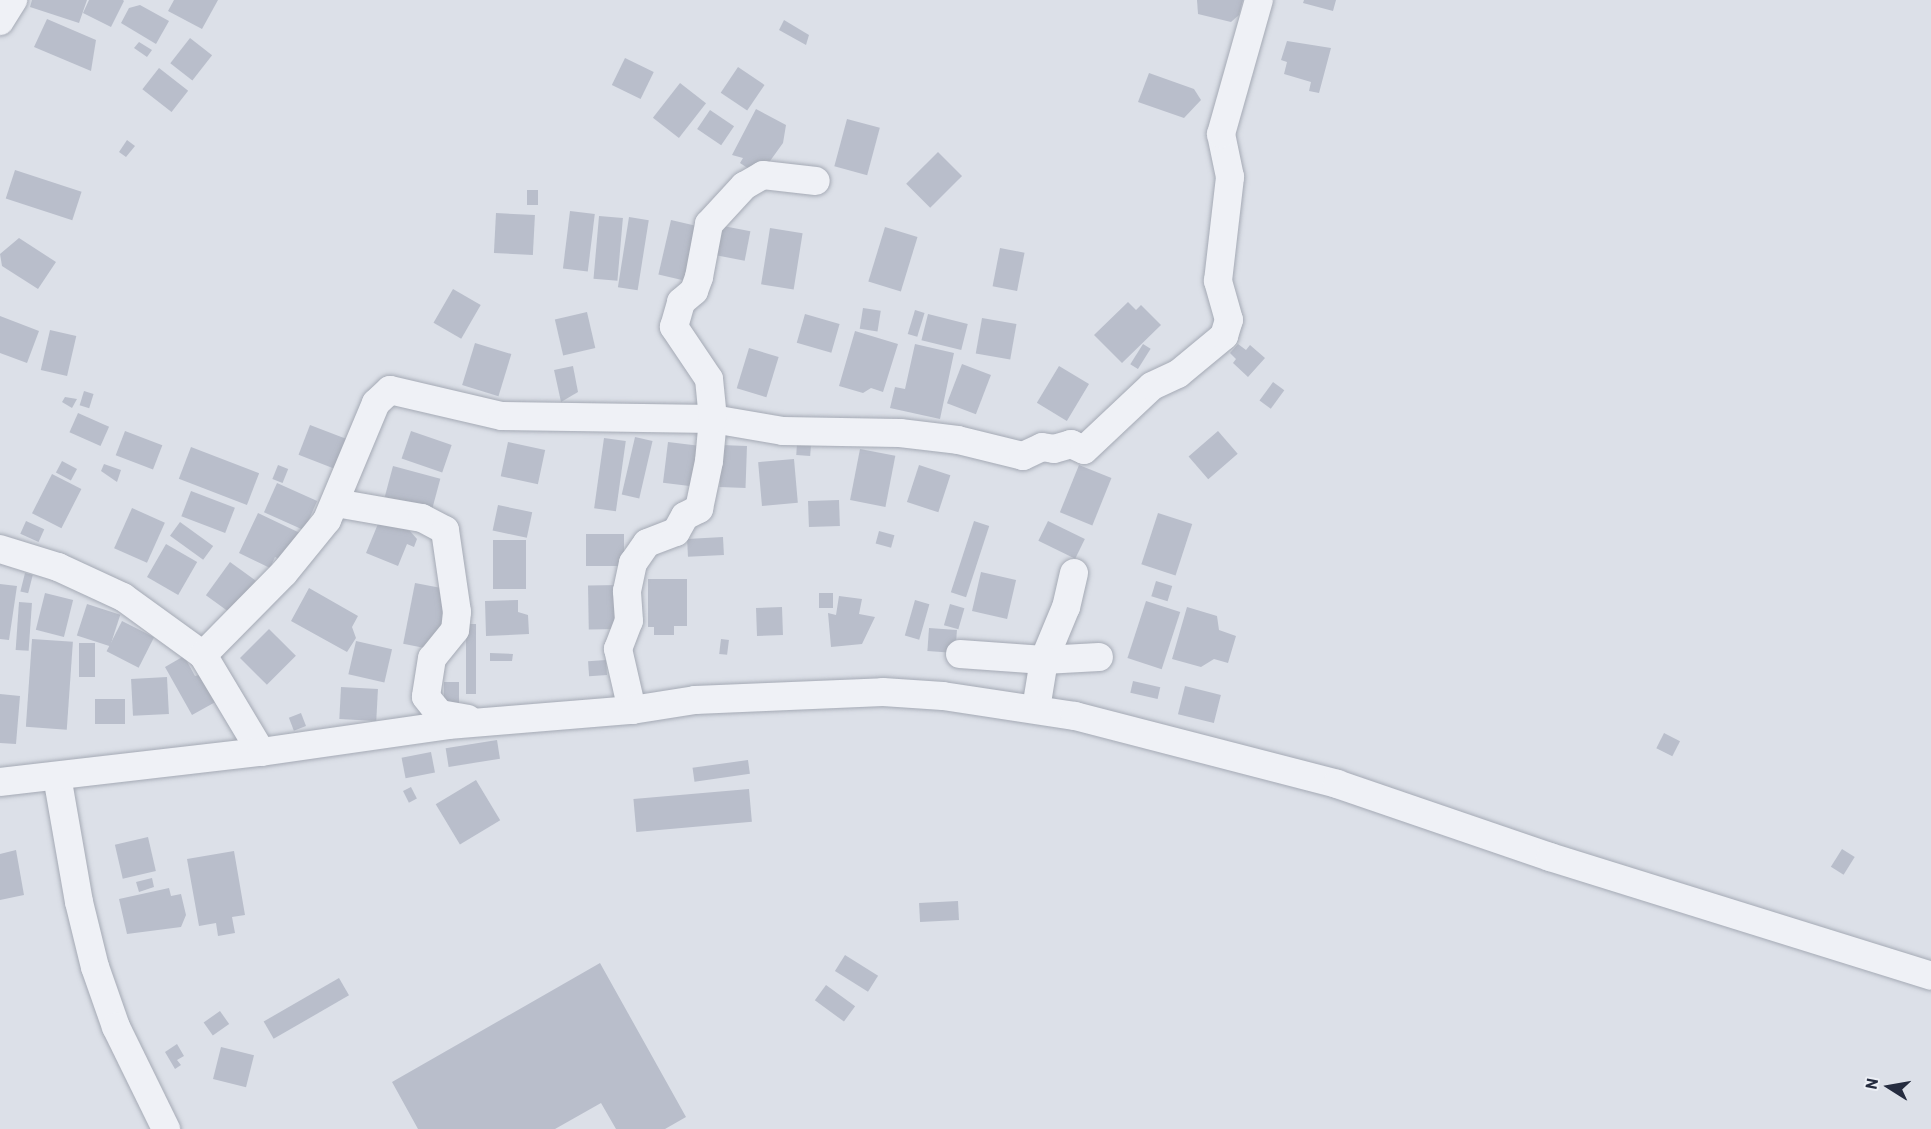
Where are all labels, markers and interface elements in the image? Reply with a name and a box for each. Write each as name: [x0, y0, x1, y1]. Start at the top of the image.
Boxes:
north arrow: [1859, 1057, 1919, 1117]
text: N: [1860, 1076, 1881, 1091]

